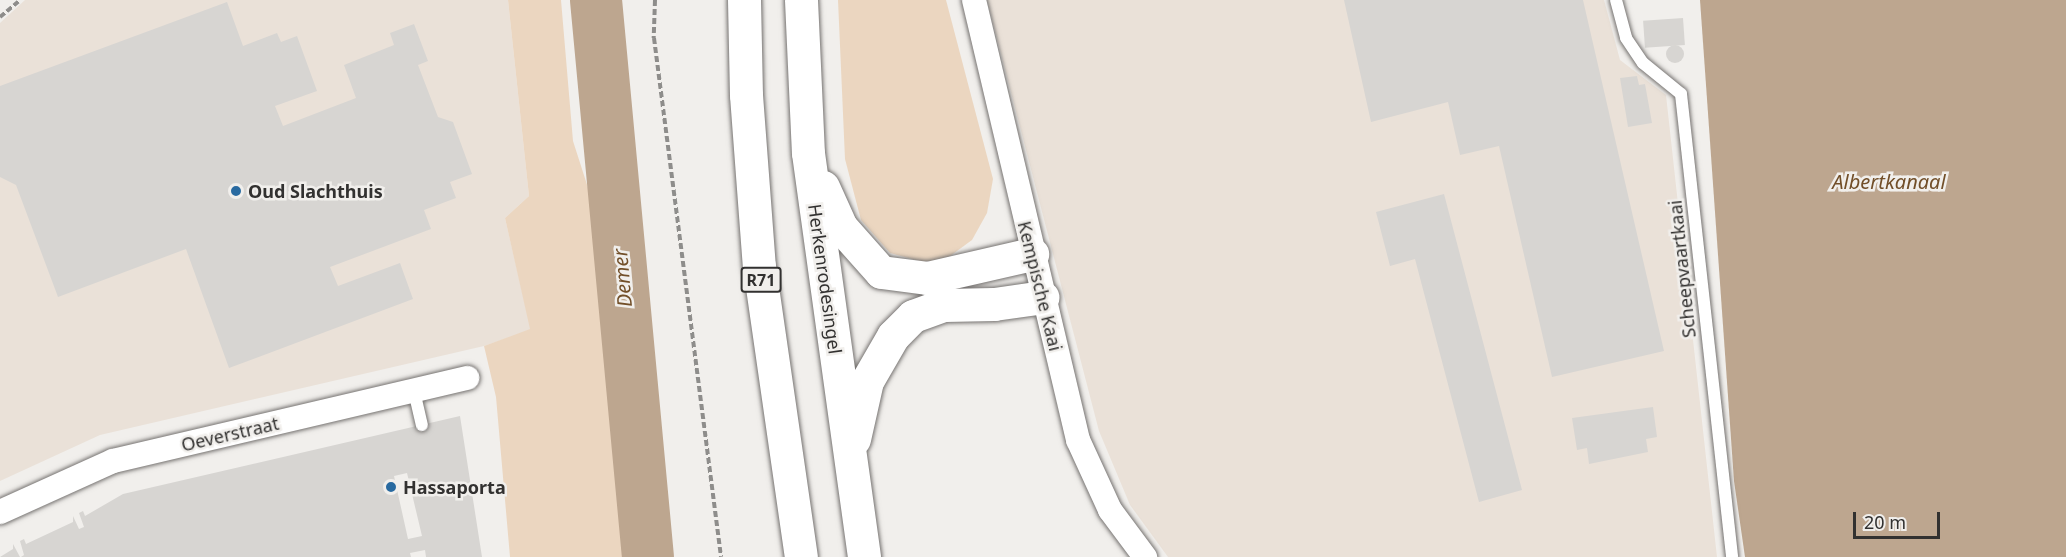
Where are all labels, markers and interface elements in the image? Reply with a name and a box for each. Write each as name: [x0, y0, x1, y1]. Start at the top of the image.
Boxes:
water label: Albertkanaal: [1832, 169, 1946, 193]
place label: Oud Slachthuis: [248, 180, 383, 202]
marker: Oud Slachthuis: [229, 184, 243, 198]
street label: Scheepvaartkaai: [1664, 199, 1700, 339]
street label: Herkenrodesingel: [804, 203, 846, 355]
street label: Kempische Kaai: [1013, 219, 1067, 353]
water label: Demer: [607, 248, 637, 308]
road number: R71: [740, 267, 782, 293]
street label: Oeverstraat: [179, 412, 281, 456]
place label: Hassaporta: [403, 476, 506, 498]
marker: Hassaporta: [384, 480, 398, 494]
scale bar: [1856, 500, 1943, 538]
text: 20 m: [1864, 510, 1906, 534]

